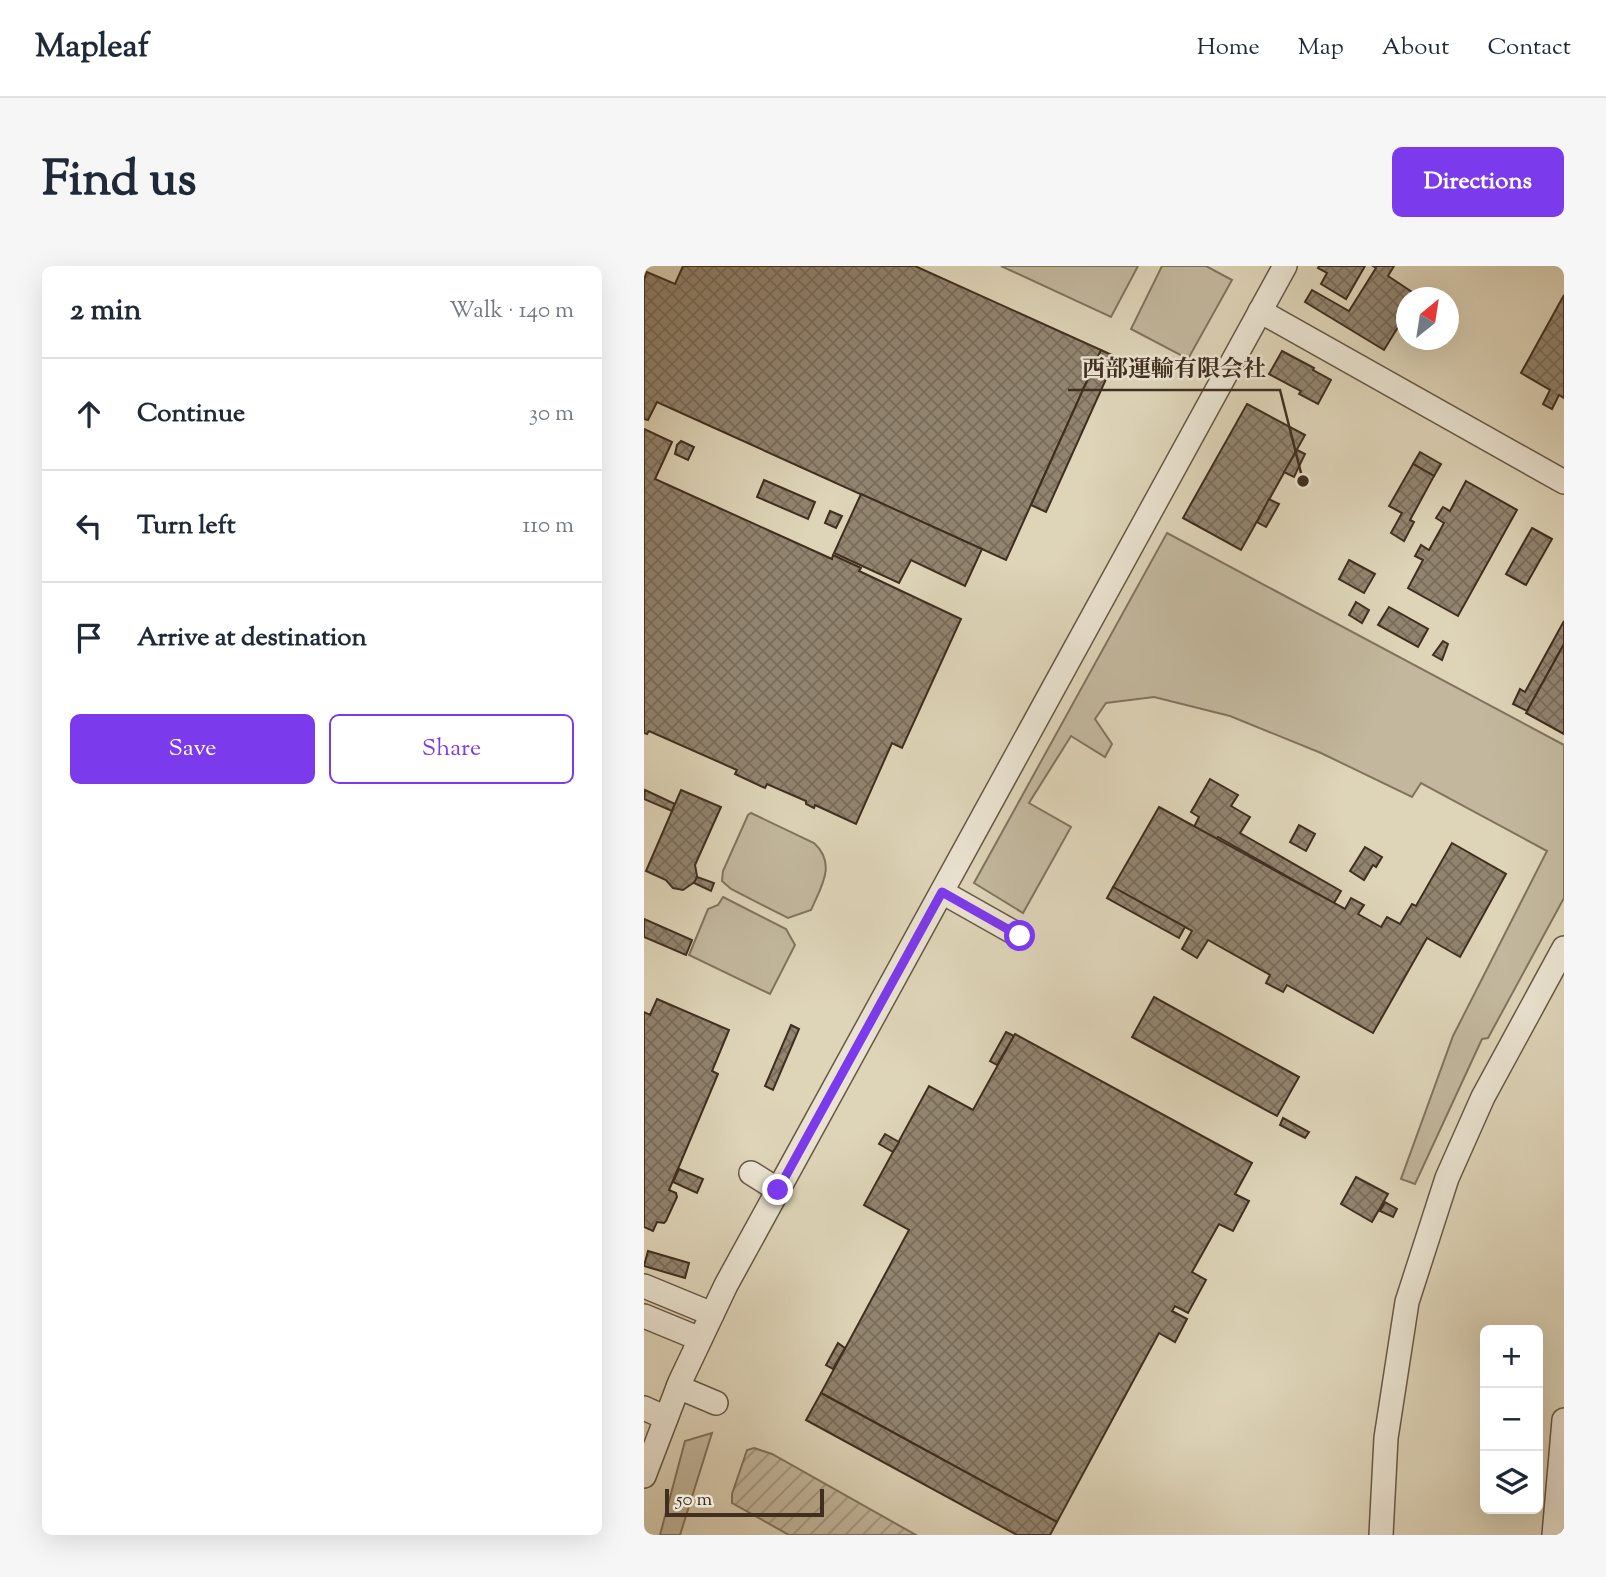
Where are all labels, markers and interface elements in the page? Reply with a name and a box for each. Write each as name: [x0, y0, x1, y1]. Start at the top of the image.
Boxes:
text: Mapleaf: [35, 24, 149, 72]
text: Home: [1197, 31, 1260, 65]
text: Map: [1298, 31, 1344, 65]
text: About: [1382, 31, 1449, 65]
text: Contact: [1487, 31, 1571, 65]
text: Find us: [42, 147, 196, 217]
button: Directions: [1392, 147, 1564, 217]
north arrow: [1396, 287, 1459, 350]
text: 2 min: [70, 290, 142, 333]
text: Walk · 140 m: [449, 295, 574, 328]
callout: 西部運輸有限会社: [1068, 346, 1280, 390]
text: 西部運輸有限会社: [1082, 354, 1266, 387]
icon: ahead: [70, 395, 108, 433]
text: Continue: [137, 396, 245, 433]
text: 30 m: [529, 398, 574, 431]
icon: left: [70, 507, 108, 545]
text: Turn left: [137, 508, 236, 545]
text: 110 m: [523, 510, 574, 543]
icon: arrive: [70, 619, 108, 657]
text: Arrive at destination: [137, 620, 367, 657]
button: Save: [70, 714, 315, 784]
button: Share: [329, 714, 574, 784]
route start: [1004, 920, 1035, 951]
route end: [762, 1174, 793, 1205]
map controls: [1480, 1325, 1543, 1514]
button: +: [1480, 1325, 1543, 1388]
button: −: [1480, 1388, 1543, 1451]
button: layers: [1480, 1451, 1543, 1514]
scale bar: [665, 1486, 824, 1518]
text: 50 m: [676, 1487, 712, 1514]

